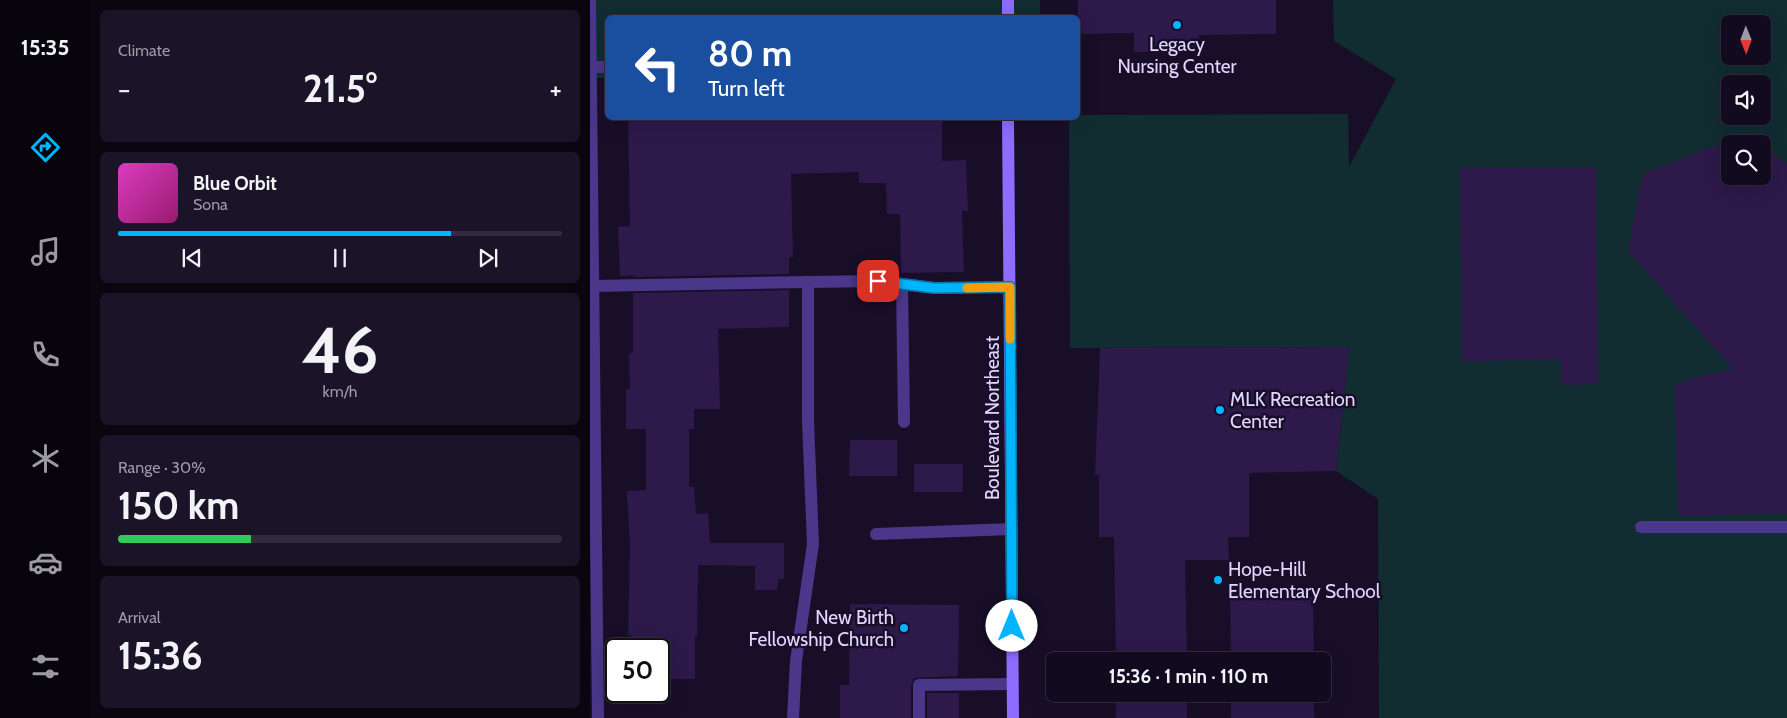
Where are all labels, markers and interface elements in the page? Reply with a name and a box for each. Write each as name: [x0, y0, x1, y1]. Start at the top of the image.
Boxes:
north arrow: [1721, 15, 1771, 65]
map controls: [1721, 15, 1771, 185]
marker: Legacy Nursing Center: [1171, 19, 1183, 31]
text: 80 m: [708, 32, 792, 75]
place label: Legacy Nursing Center: [1117, 33, 1237, 78]
text: 15:35: [21, 34, 69, 61]
icon: left: [625, 35, 690, 100]
text: Climate: [118, 41, 170, 60]
text: 21.5°: [303, 65, 377, 112]
text: −: [118, 72, 130, 106]
text: +: [550, 72, 562, 106]
text: Turn left: [708, 75, 785, 102]
button: sound: [1721, 75, 1771, 125]
icon: directions: [28, 130, 63, 165]
button: search: [1721, 135, 1771, 185]
text: Blue Orbit: [193, 172, 277, 195]
text: Sona: [193, 195, 228, 214]
icon: music: [28, 234, 63, 269]
icon: previous: [178, 244, 206, 272]
icon: pause: [326, 244, 354, 272]
icon: next: [474, 244, 502, 272]
pin: [857, 260, 899, 302]
icon: arrive: [864, 267, 892, 295]
text: 46: [302, 310, 378, 389]
street label: Boulevard Northeast: [981, 335, 1004, 500]
icon: phone: [28, 337, 63, 372]
text: km/h: [322, 382, 358, 401]
place label: MLK Recreation Center: [1230, 388, 1355, 433]
marker: MLK Recreation Center: [1214, 404, 1226, 416]
icon: climate: [28, 441, 63, 476]
text: Range · 30%: [118, 458, 206, 477]
text: 150 km: [118, 482, 239, 529]
icon: car: [28, 545, 63, 580]
place label: Hope-Hill Elementary School: [1228, 558, 1381, 603]
marker: Hope-Hill Elementary School: [1212, 574, 1224, 586]
position arrow: [985, 599, 1037, 651]
place label: New Birth Fellowship Church: [748, 606, 894, 651]
text: Arrival: [118, 608, 161, 627]
marker: New Birth Fellowship Church: [898, 622, 910, 634]
text: 15:36: [118, 632, 203, 679]
speed limit sign: 50: [605, 638, 670, 703]
icon: filters: [28, 649, 63, 684]
text: 15:36 · 1 min · 110 m: [1109, 665, 1268, 688]

